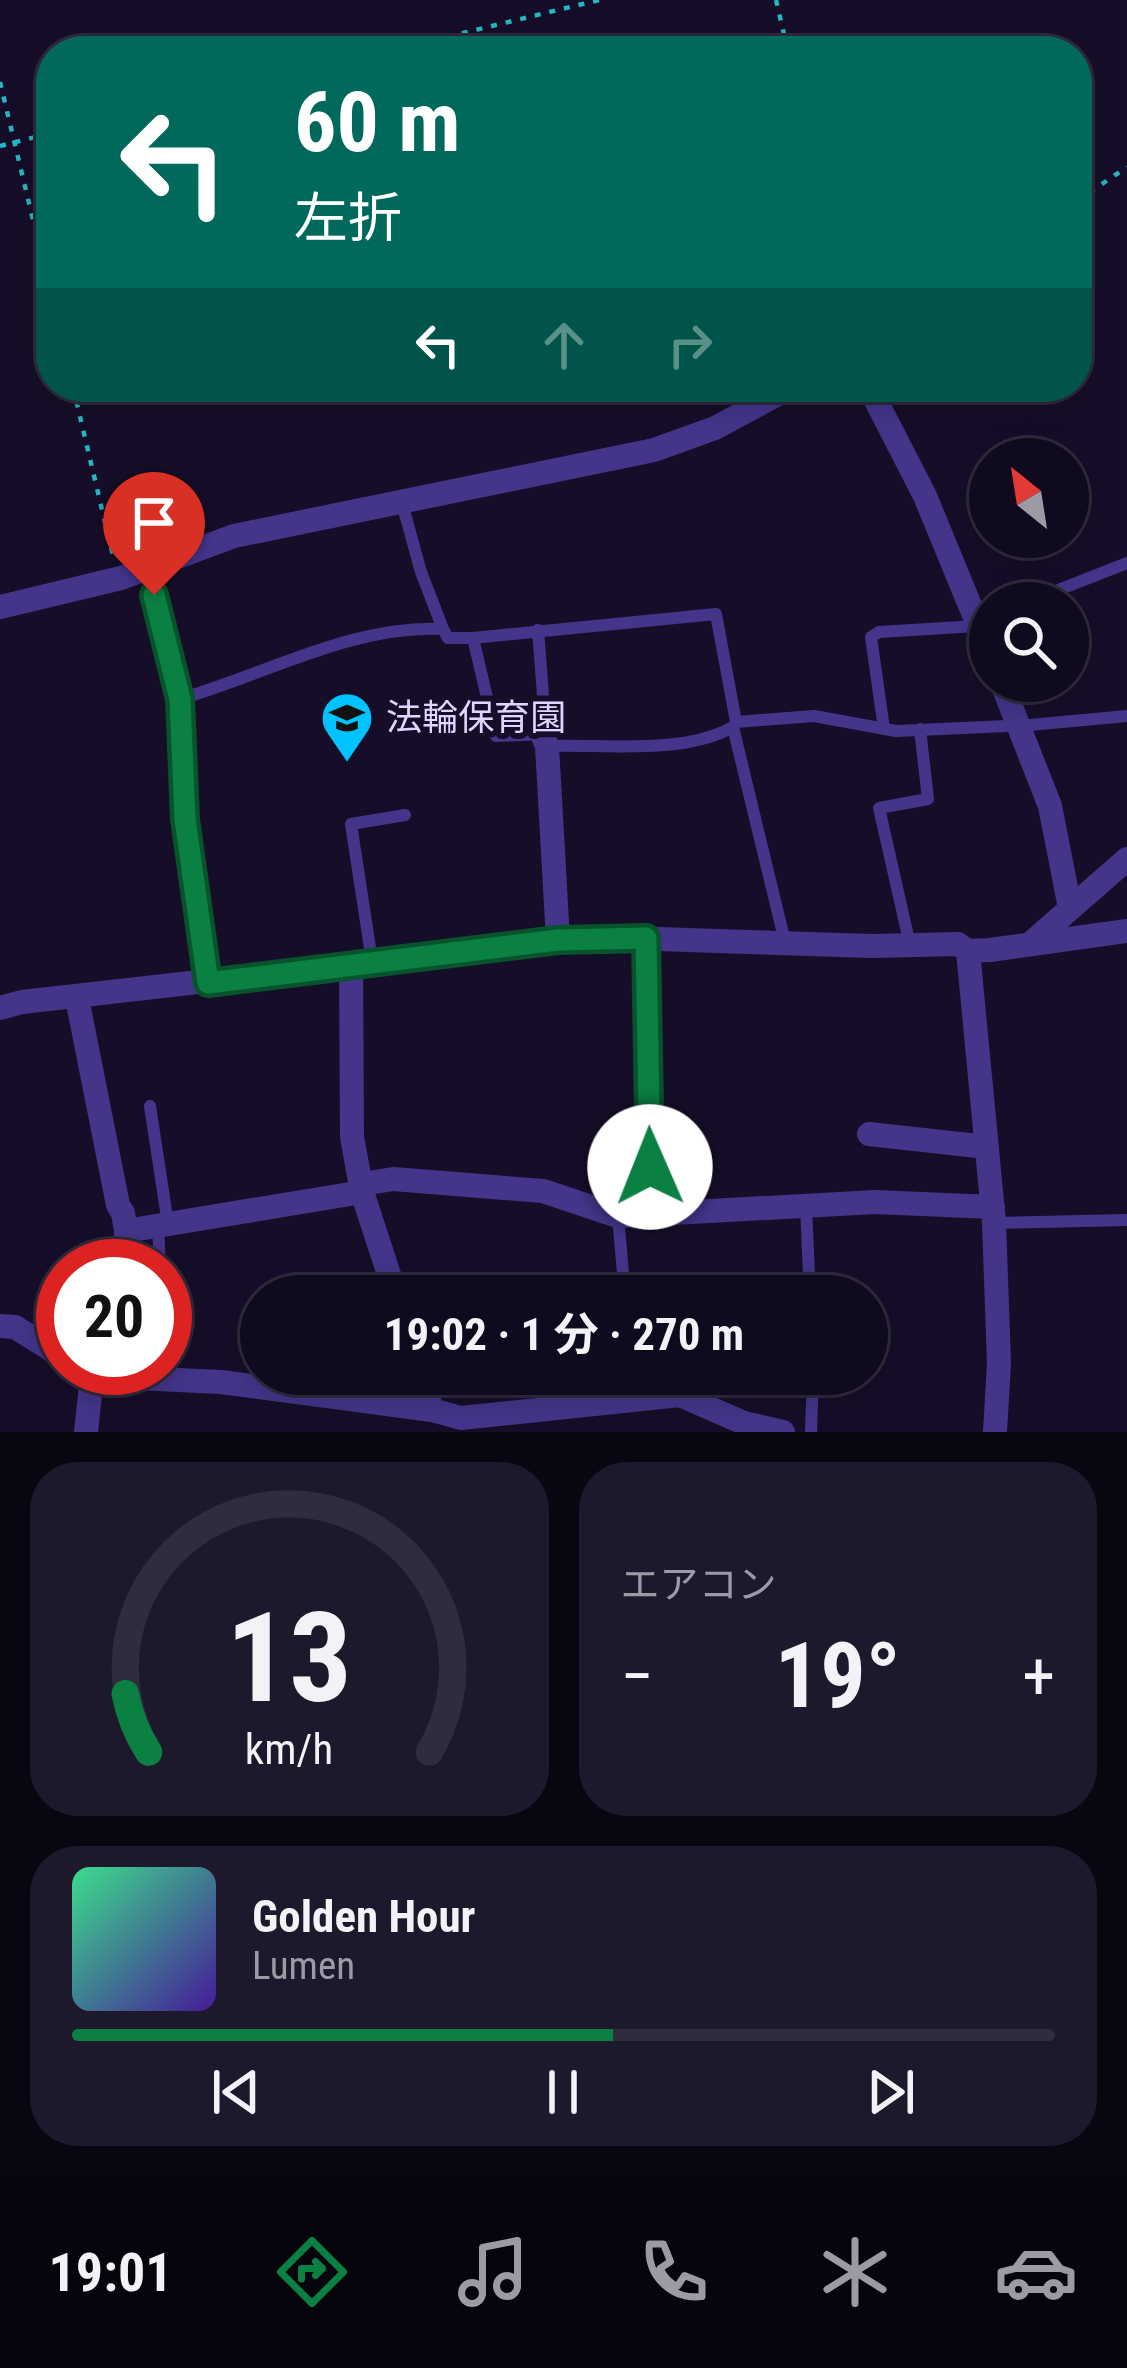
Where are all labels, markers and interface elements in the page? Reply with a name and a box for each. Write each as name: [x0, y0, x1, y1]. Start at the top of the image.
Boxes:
text: 60 m: [294, 73, 461, 172]
icon: left: [96, 84, 252, 240]
text: 左折: [294, 187, 402, 250]
icon: left: [405, 312, 471, 378]
icon: ahead: [531, 312, 597, 378]
icon: right: [657, 312, 723, 378]
north arrow: [969, 438, 1089, 558]
map controls: [969, 438, 1089, 702]
pin: [103, 472, 205, 595]
icon: arrive: [121, 490, 187, 556]
button: search: [969, 582, 1089, 702]
school or university icon: 法輪保育園: [319, 690, 375, 764]
place label: 法輪保育園: [386, 697, 566, 739]
position arrow: [587, 1104, 713, 1230]
speed limit sign: 20: [36, 1239, 192, 1395]
text: 19:02 · 1 分 · 270 m: [384, 1308, 744, 1361]
text: エアコン: [621, 1562, 777, 1608]
text: 13: [226, 1585, 352, 1731]
text: 19°: [775, 1624, 901, 1729]
text: −: [621, 1638, 654, 1715]
text: +: [1022, 1638, 1055, 1715]
text: km/h: [245, 1724, 333, 1774]
text: Golden Hour: [252, 1890, 475, 1943]
text: Lumen: [252, 1943, 355, 1989]
icon: previous: [203, 2059, 269, 2125]
icon: pause: [530, 2059, 596, 2125]
icon: next: [858, 2059, 924, 2125]
icon: directions: [270, 2230, 354, 2314]
icon: music: [451, 2230, 535, 2314]
icon: phone: [632, 2230, 716, 2314]
icon: climate: [813, 2230, 897, 2314]
icon: car: [994, 2230, 1078, 2314]
text: 19:01: [49, 2241, 173, 2304]

